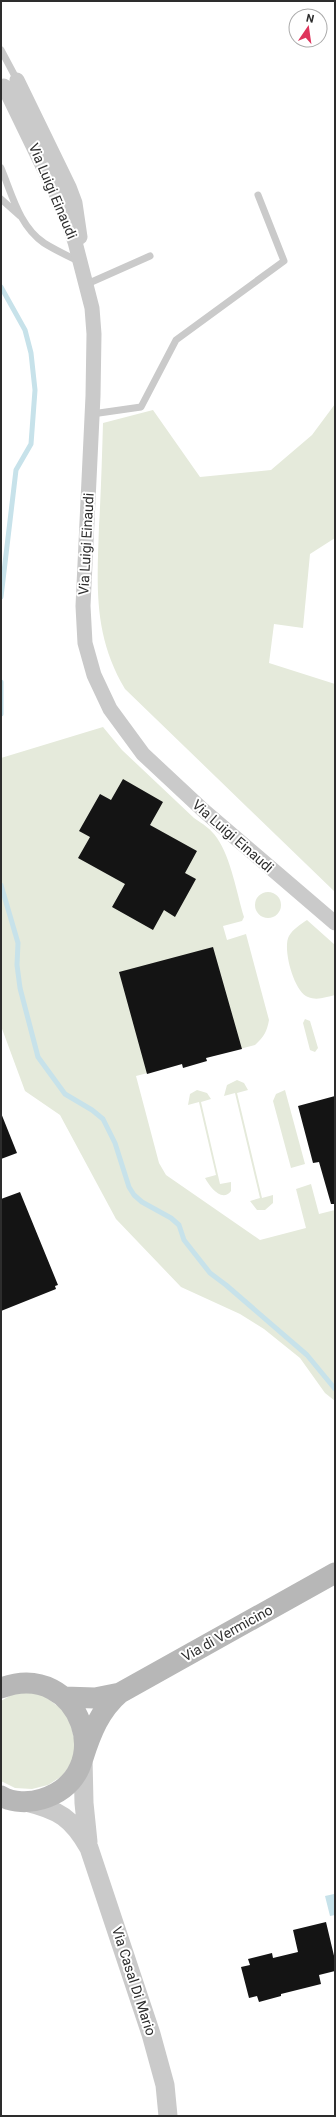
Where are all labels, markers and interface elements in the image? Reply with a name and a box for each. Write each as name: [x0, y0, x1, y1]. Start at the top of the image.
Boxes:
north arrow: [288, 8, 328, 48]
text: N: [305, 12, 316, 26]
street label: Via Luigi Einaudi: [26, 141, 80, 241]
street label: Via Luigi Einaudi: [75, 493, 97, 595]
street label: Via Luigi Einaudi: [189, 796, 277, 876]
street label: Via di Vermicino: [179, 1601, 275, 1665]
street label: Via Casal Di Mario: [109, 1924, 159, 2038]

